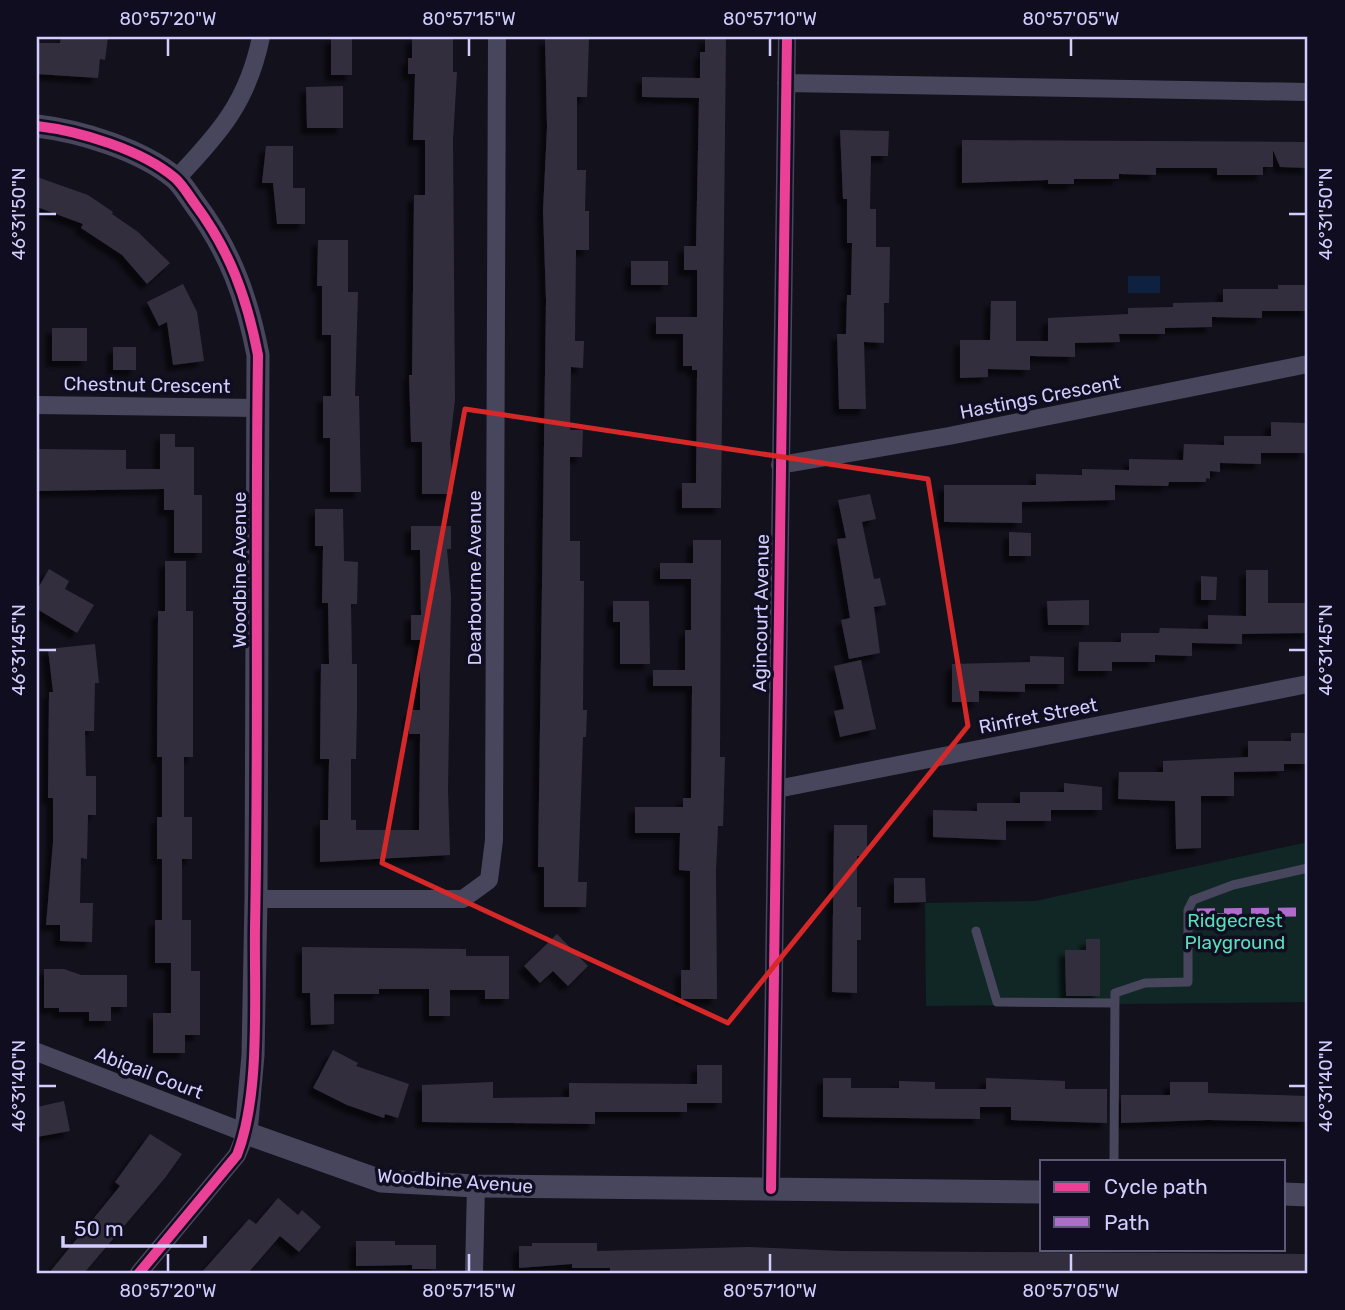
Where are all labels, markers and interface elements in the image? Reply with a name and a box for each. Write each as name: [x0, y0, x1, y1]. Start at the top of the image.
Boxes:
text: 80°57'20"W: [120, 8, 216, 30]
text: 80°57'15"W: [422, 8, 516, 30]
text: 80°57'10"W: [723, 8, 817, 30]
text: 80°57'05"W: [1023, 8, 1119, 30]
text: 46°31'50"N: [8, 168, 30, 260]
text: 46°31'50"N: [1315, 168, 1337, 260]
street label: Hastings Crescent: [958, 370, 1123, 424]
street label: Chestnut Crescent: [63, 372, 231, 398]
street label: Dearbourne Avenue: [463, 490, 486, 666]
street label: Woodbine Avenue: [228, 492, 251, 648]
street label: Agincourt Avenue: [748, 534, 774, 692]
text: 46°31'45"N: [8, 604, 30, 696]
text: 46°31'45"N: [1315, 604, 1337, 696]
street label: Rinfret Street: [977, 693, 1100, 739]
park label: Ridgecrest Playground: [1185, 909, 1285, 954]
text: 46°31'40"N: [8, 1040, 30, 1132]
text: 46°31'40"N: [1315, 1040, 1337, 1132]
street label: Abigail Court: [92, 1042, 207, 1104]
legend: [1040, 1160, 1286, 1250]
street label: Woodbine Avenue: [376, 1164, 534, 1198]
text: Cycle path: [1104, 1174, 1208, 1199]
scale bar: [63, 1205, 205, 1249]
text: Path: [1104, 1210, 1150, 1235]
text: 50 m: [74, 1216, 124, 1241]
text: 80°57'20"W: [120, 1280, 216, 1302]
text: 80°57'15"W: [422, 1280, 516, 1302]
text: 80°57'10"W: [723, 1280, 817, 1302]
text: 80°57'05"W: [1023, 1280, 1119, 1302]

